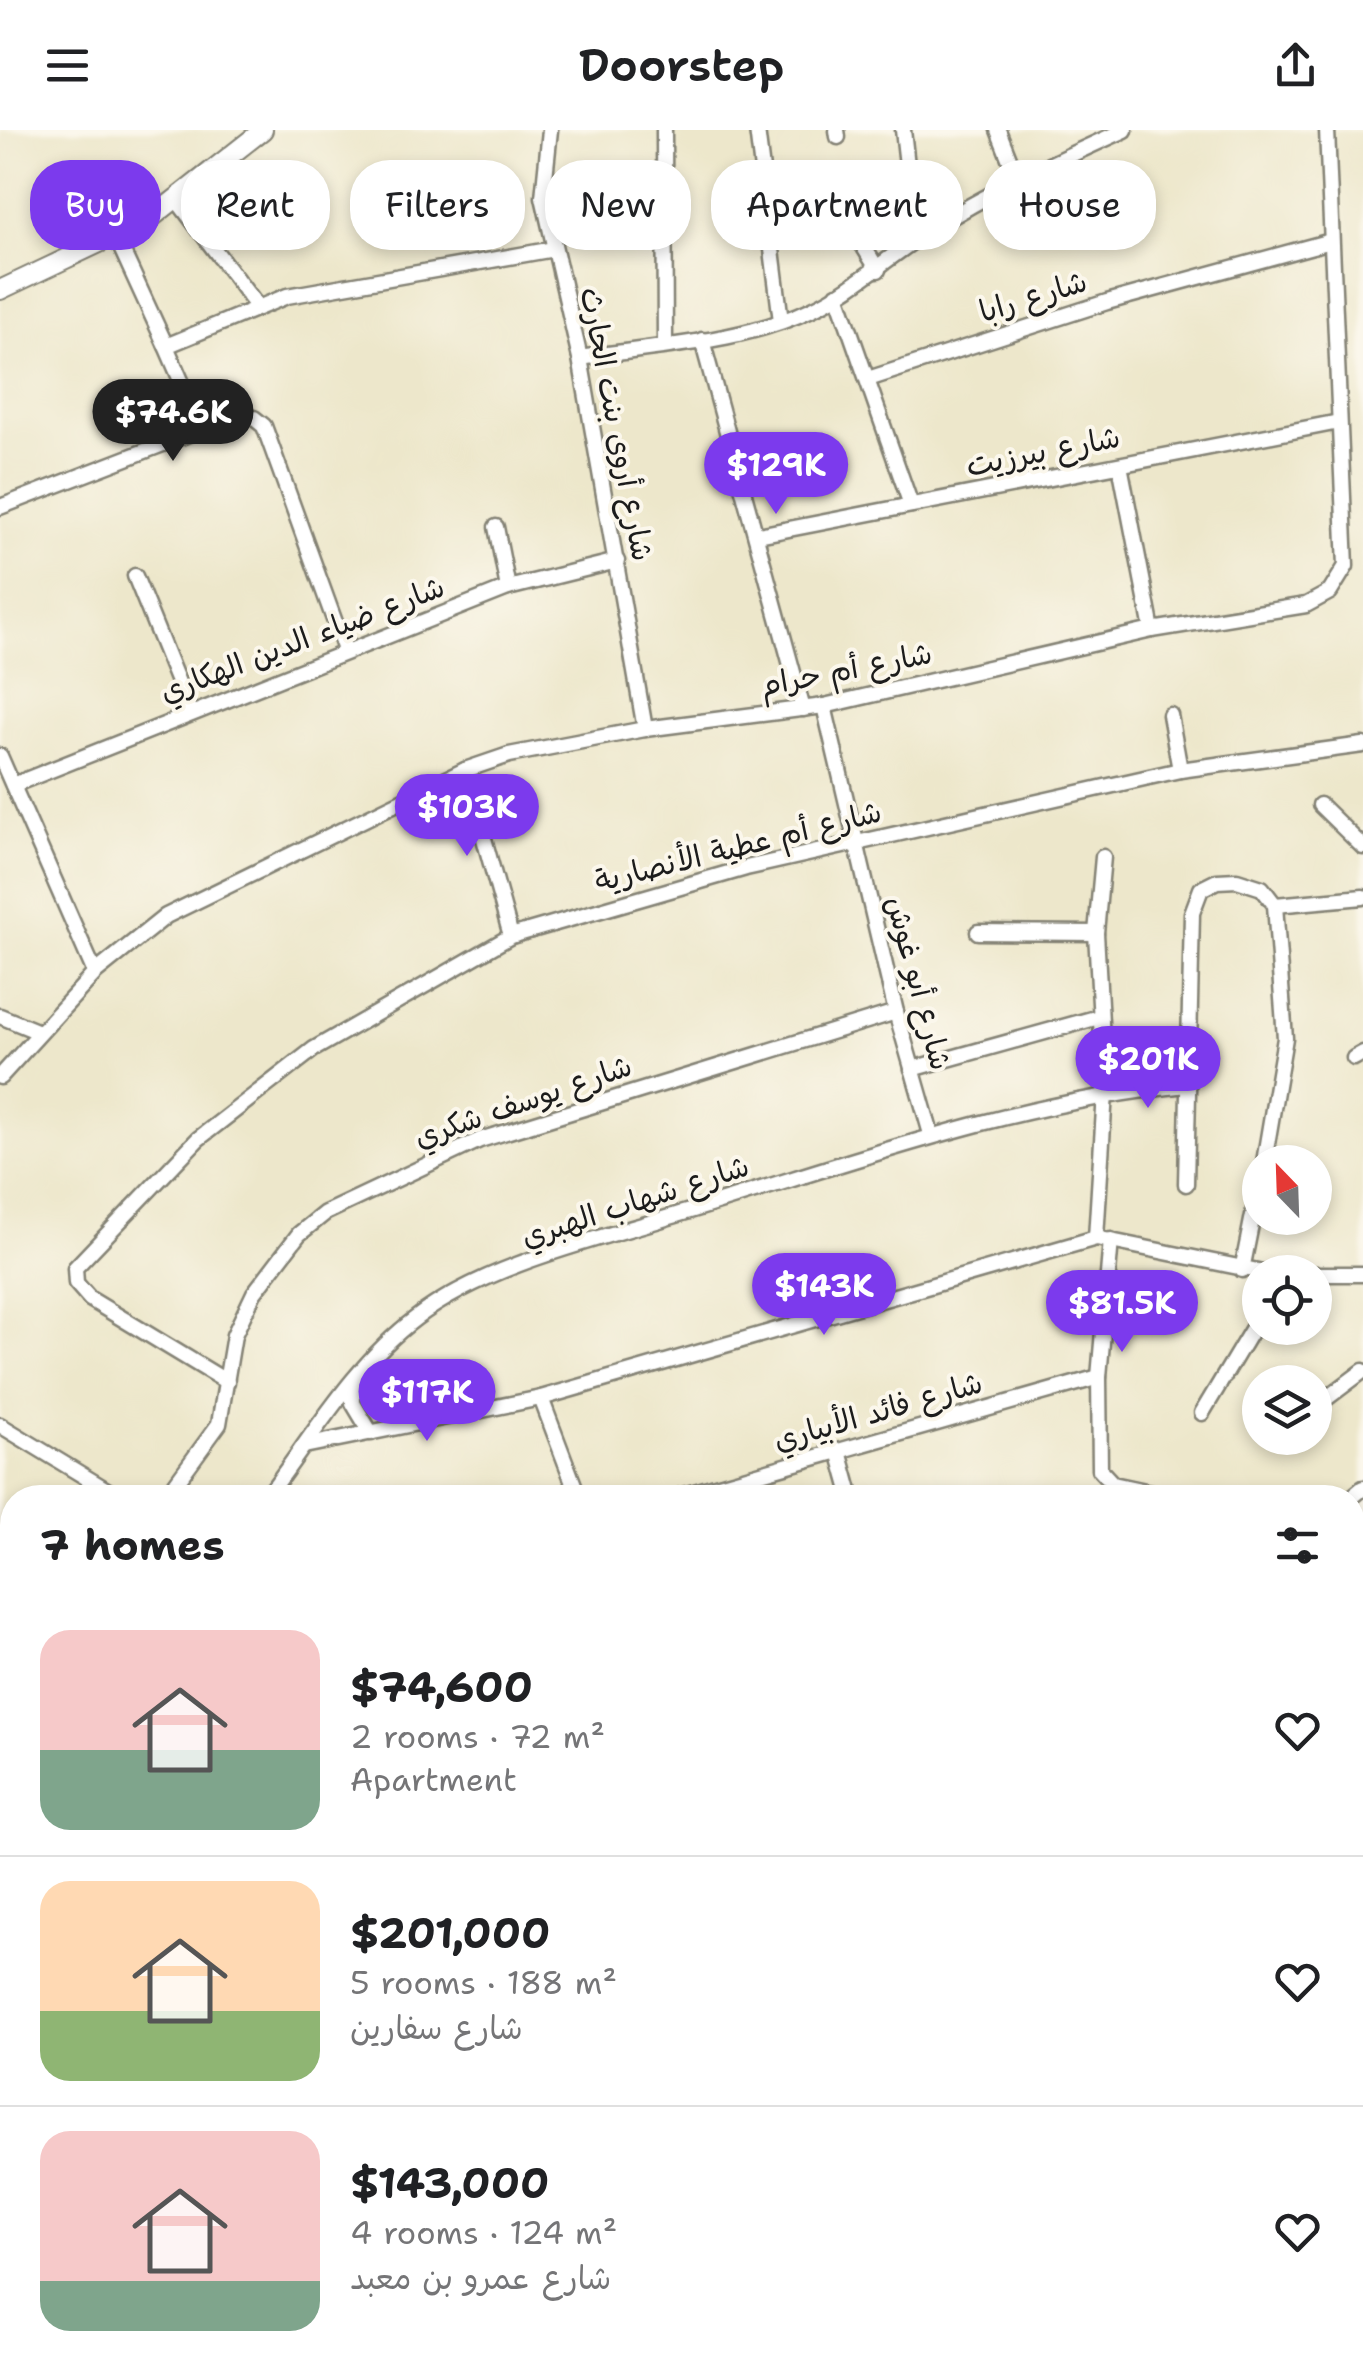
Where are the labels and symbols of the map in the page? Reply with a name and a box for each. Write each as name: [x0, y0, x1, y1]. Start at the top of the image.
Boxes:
street label: شارع رابا: [974, 260, 1092, 333]
street label: شارع أروى بنت الحارث: [569, 284, 664, 565]
pin: $74.6K: [92, 379, 254, 464]
street label: شارع بيرزيت: [963, 416, 1124, 487]
pin: $129K: [706, 432, 846, 517]
street label: شارع ضياء الدين الهكاري: [154, 566, 451, 713]
street label: شارع أم حرام: [757, 632, 936, 709]
pin: $103K: [397, 774, 537, 859]
street label: شارع أم عطية الأنصارية: [590, 791, 886, 903]
street label: شارع أبو غوش: [875, 891, 962, 1075]
pin: $201K: [1078, 1026, 1218, 1111]
street label: شارع يوسف شكري: [409, 1045, 638, 1158]
street label: شارع شهاب الهبري: [516, 1145, 754, 1258]
north arrow: [1242, 1145, 1332, 1235]
pin: $143K: [754, 1253, 894, 1338]
pin: $81.5K: [1041, 1270, 1203, 1355]
pin: $117K: [357, 1359, 497, 1444]
street label: شارع فائد الأبياري: [769, 1362, 987, 1461]

